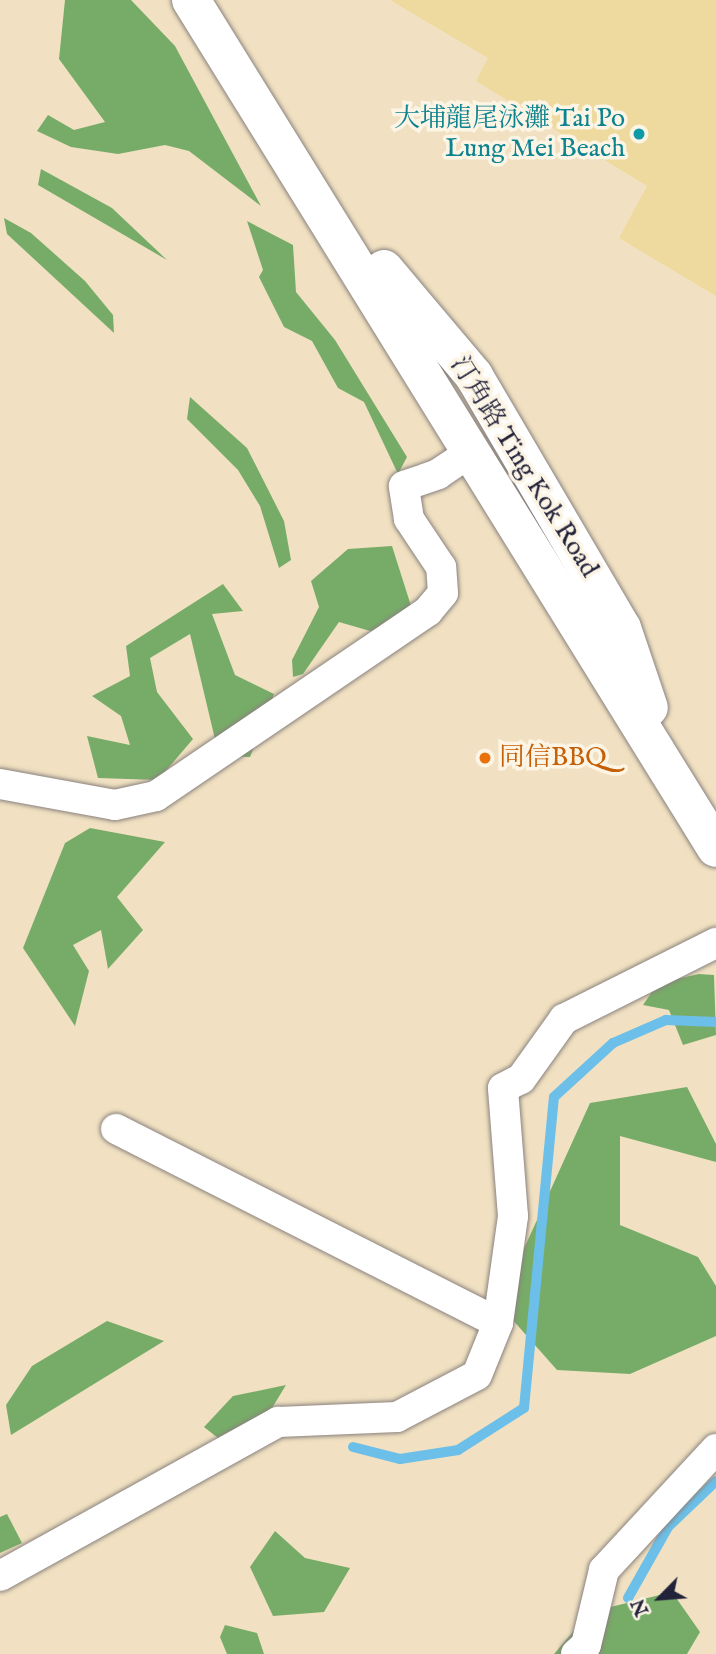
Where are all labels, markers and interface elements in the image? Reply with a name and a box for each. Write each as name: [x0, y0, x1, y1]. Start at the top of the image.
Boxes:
place label: 大埔龍尾泳灘 Tai Po Lung Mei Beach: [394, 103, 625, 164]
marker: 大埔龍尾泳灘 Tai Po Lung Mei Beach: [631, 126, 647, 142]
street label: 汀角路 Ting Kok Road: [443, 351, 605, 583]
place label: 同信BBQ: [499, 742, 606, 774]
marker: 同信BBQ: [477, 750, 493, 766]
north arrow: [625, 1563, 695, 1633]
text: N: [627, 1594, 655, 1619]

